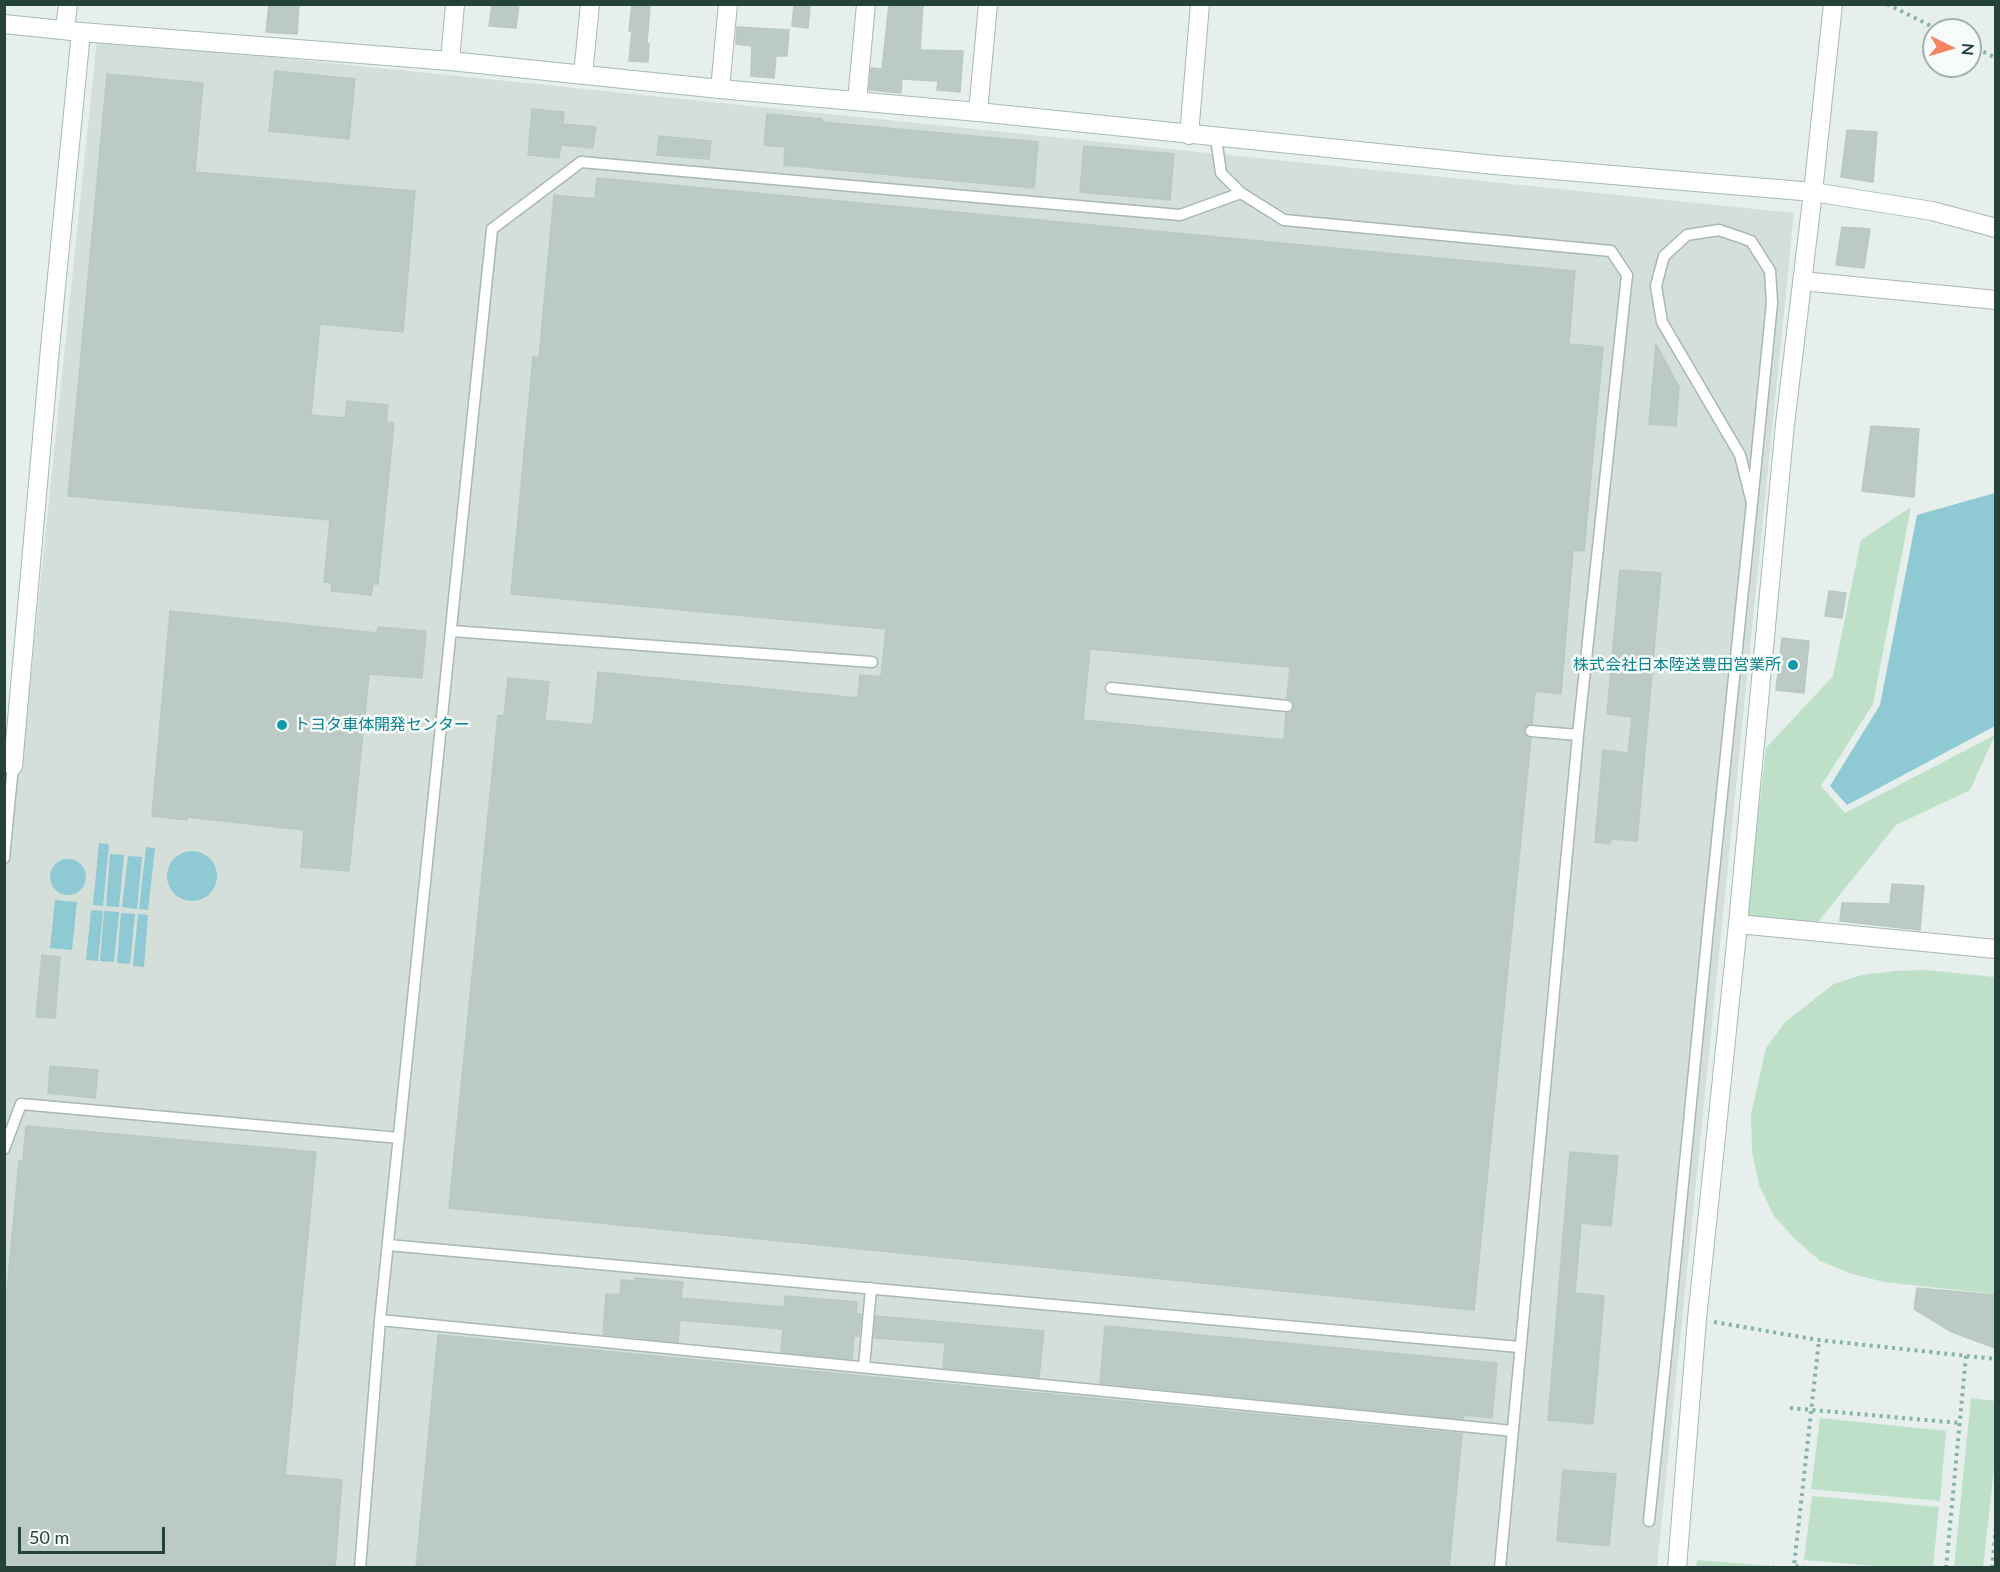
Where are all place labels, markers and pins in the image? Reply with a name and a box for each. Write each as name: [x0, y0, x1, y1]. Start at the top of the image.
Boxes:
place label: 株式会社日本陸送豊田営業所: [1573, 655, 1781, 675]
marker: 株式会社日本陸送豊田営業所: [1786, 658, 1800, 672]
place label: トヨタ車体開発センター: [294, 715, 470, 735]
marker: トヨタ車体開発センター: [275, 718, 289, 732]

